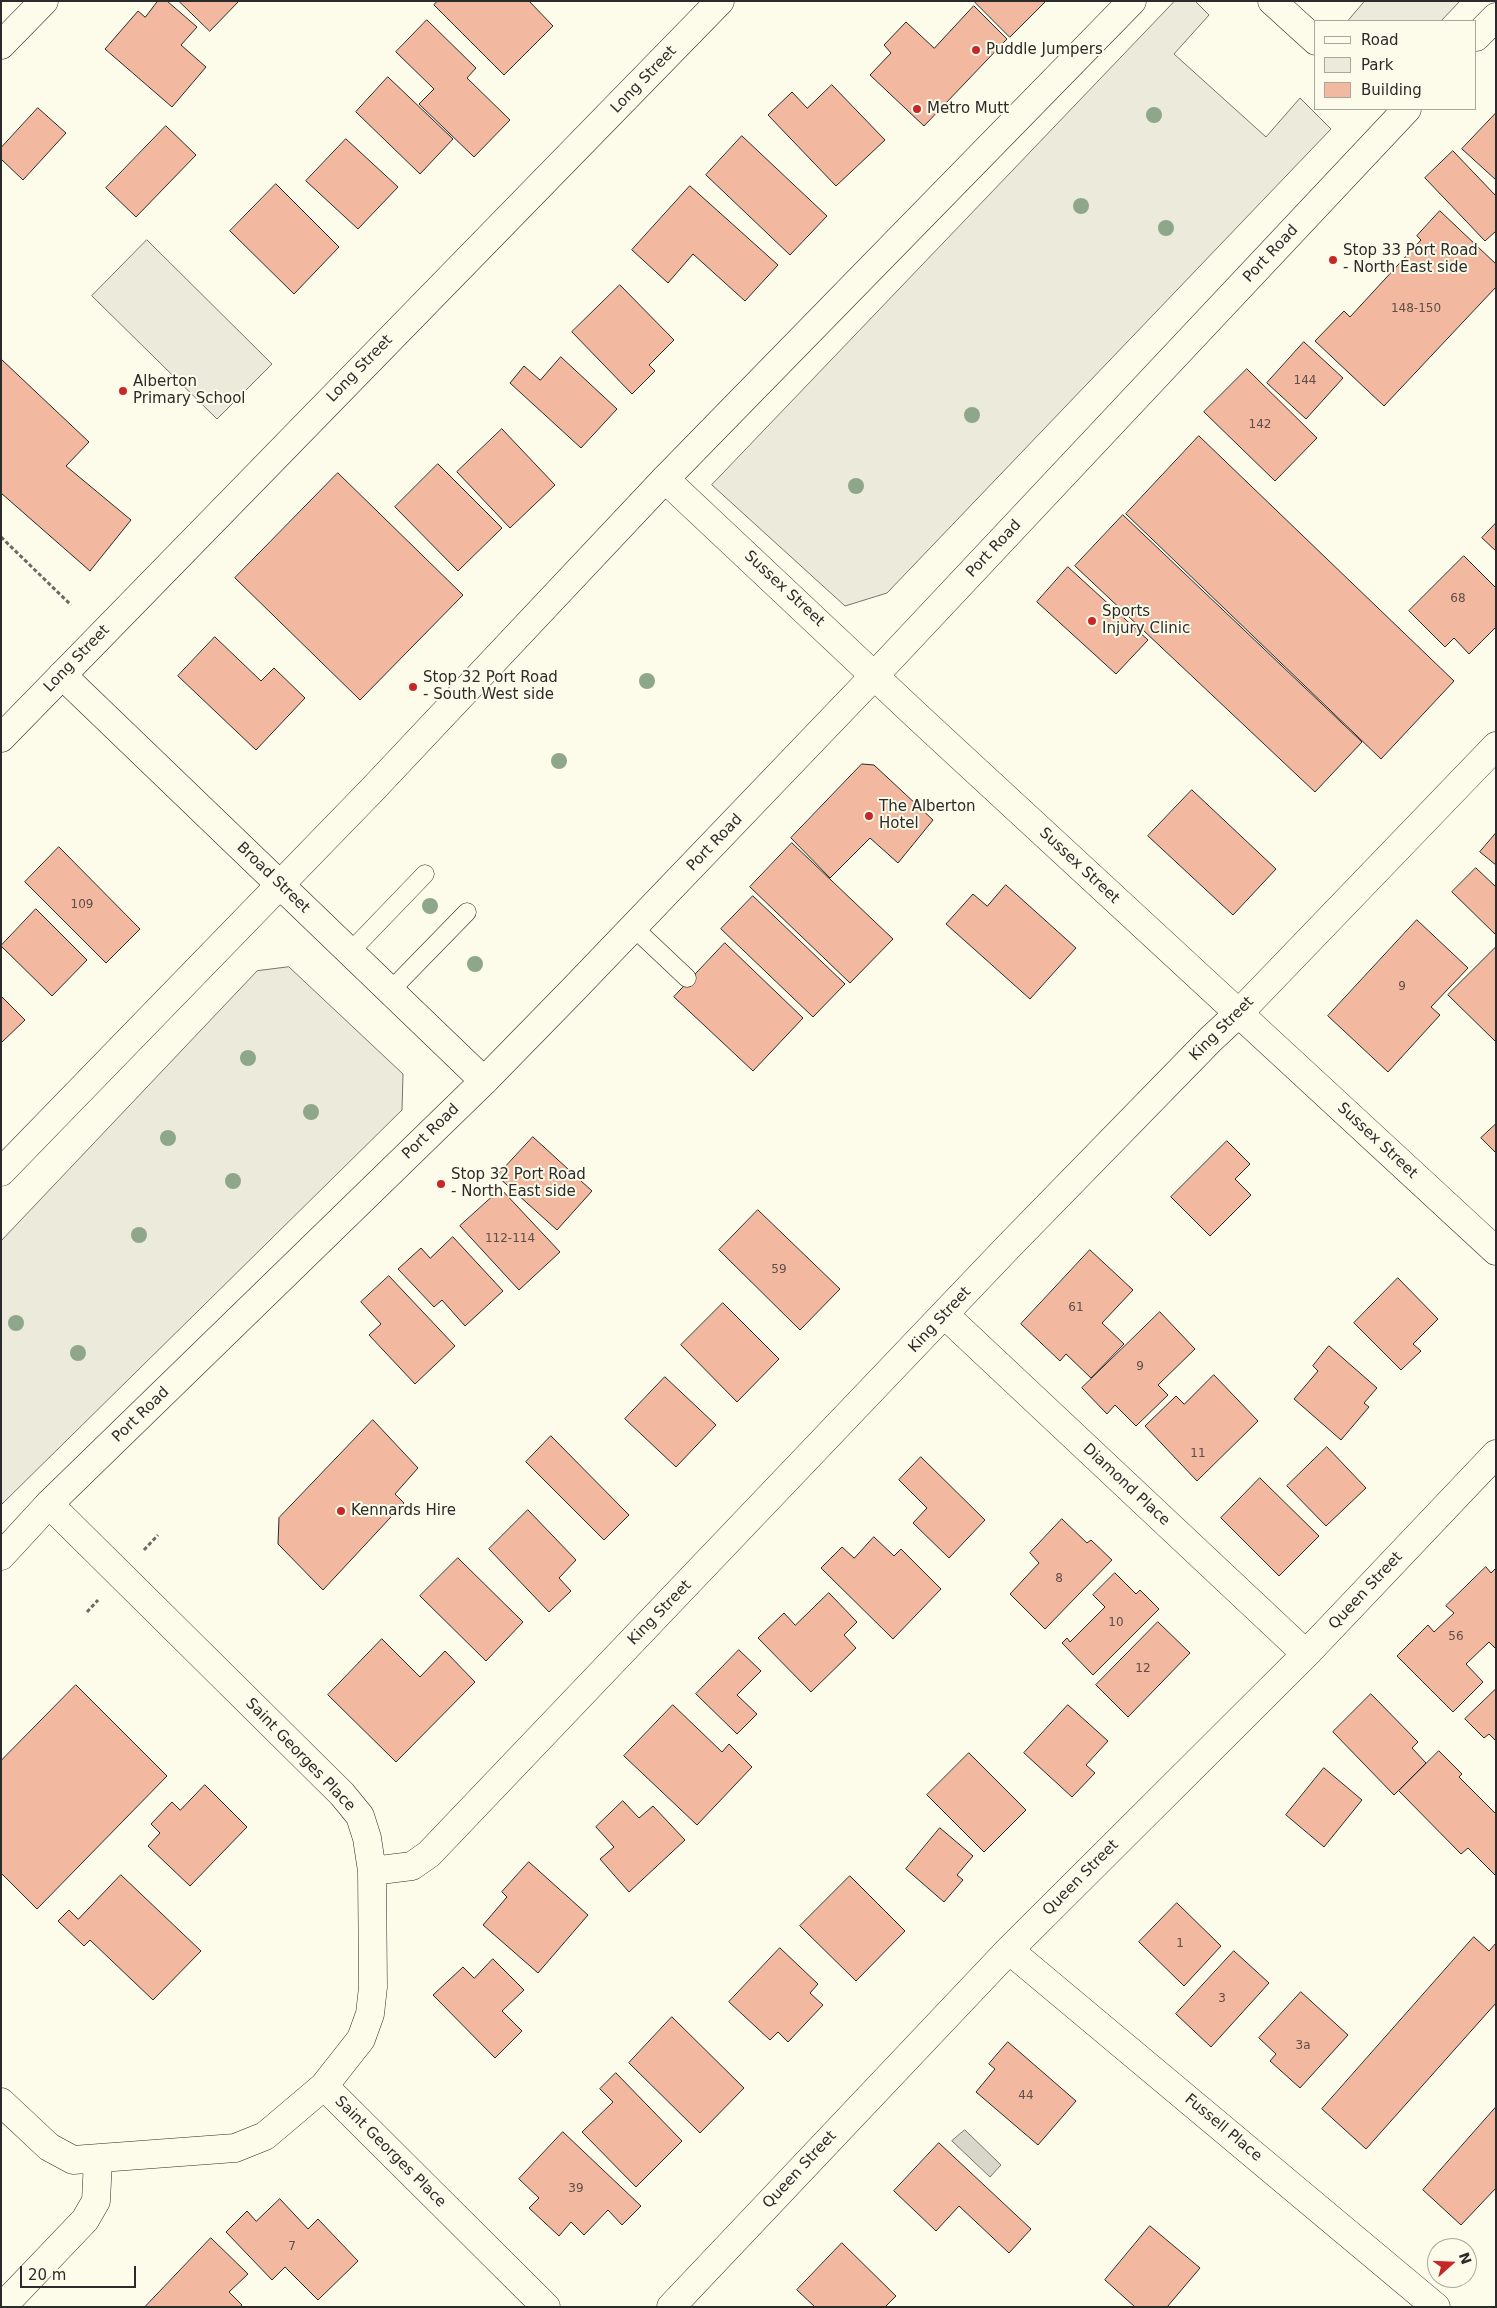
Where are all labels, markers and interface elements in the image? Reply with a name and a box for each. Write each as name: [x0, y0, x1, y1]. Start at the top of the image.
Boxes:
legend: [1314, 20, 1477, 110]
text: Road: [1361, 31, 1399, 49]
place label: Puddle Jumpers: [986, 41, 1103, 59]
street label: Long Street: [607, 43, 681, 117]
marker: Puddle Jumpers: [970, 44, 982, 56]
text: Park: [1361, 56, 1393, 74]
text: Building: [1361, 81, 1422, 99]
place label: Metro Mutt: [927, 100, 1009, 118]
marker: Metro Mutt: [911, 103, 923, 115]
street label: Port Road: [1240, 221, 1302, 287]
place label: Stop 33 Port Road - North East side: [1343, 242, 1478, 277]
marker: Stop 33 Port Road - North East side: [1327, 254, 1339, 266]
house number: 148-150: [1391, 302, 1441, 316]
street label: Long Street: [323, 332, 397, 406]
place label: Alberton Primary School: [133, 373, 246, 408]
house number: 144: [1294, 374, 1316, 388]
marker: Alberton Primary School: [117, 385, 129, 397]
house number: 142: [1249, 418, 1271, 432]
street label: Port Road: [963, 516, 1025, 582]
street label: Sussex Street: [740, 547, 828, 631]
house number: 68: [1450, 592, 1466, 606]
place label: Sports Injury Clinic: [1102, 603, 1190, 638]
marker: Sports Injury Clinic: [1086, 615, 1098, 627]
street label: Long Street: [40, 622, 114, 696]
place label: Stop 32 Port Road - South West side: [423, 669, 558, 704]
marker: Stop 32 Port Road - South West side: [407, 681, 419, 693]
place label: The Alberton Hotel: [879, 798, 976, 833]
marker: The Alberton Hotel: [863, 810, 875, 822]
street label: Port Road: [683, 811, 747, 875]
street label: Sussex Street: [1035, 824, 1123, 908]
street label: Broad Street: [233, 839, 313, 917]
house number: 109: [71, 898, 93, 912]
house number: 9: [1398, 980, 1406, 994]
street label: King Street: [1186, 993, 1258, 1065]
street label: Sussex Street: [1333, 1099, 1421, 1183]
street label: Port Road: [399, 1100, 463, 1164]
place label: Stop 32 Port Road - North East side: [451, 1166, 586, 1201]
marker: Stop 32 Port Road - North East side: [435, 1178, 447, 1190]
house number: 112-114: [485, 1232, 535, 1246]
house number: 59: [771, 1263, 787, 1277]
street label: King Street: [905, 1283, 975, 1357]
house number: 61: [1068, 1301, 1084, 1315]
house number: 9: [1136, 1360, 1144, 1374]
street label: Port Road: [109, 1383, 173, 1447]
street label: Diamond Place: [1079, 1440, 1173, 1530]
house number: 11: [1190, 1447, 1206, 1461]
place label: Kennards Hire: [351, 1502, 456, 1520]
marker: Kennards Hire: [335, 1505, 347, 1517]
street label: Queen Street: [1325, 1548, 1407, 1634]
house number: 8: [1055, 1572, 1063, 1586]
street label: King Street: [625, 1577, 695, 1649]
house number: 10: [1108, 1616, 1124, 1630]
house number: 56: [1448, 1630, 1464, 1644]
house number: 12: [1135, 1662, 1151, 1676]
street label: Saint Georges Place: [241, 1695, 359, 1815]
street label: Queen Street: [1039, 1836, 1123, 1920]
house number: 1: [1176, 1937, 1184, 1951]
house number: 3: [1218, 1992, 1226, 2006]
house number: 3a: [1296, 2039, 1310, 2053]
house number: 44: [1018, 2089, 1034, 2103]
street label: Fussell Place: [1181, 2091, 1265, 2165]
street label: Saint Georges Place: [331, 2093, 449, 2211]
street label: Queen Street: [759, 2127, 841, 2213]
house number: 39: [568, 2182, 584, 2196]
north arrow: [1427, 2238, 1477, 2288]
house number: 7: [288, 2240, 296, 2254]
text: N: [1456, 2250, 1475, 2266]
scale bar: [22, 2256, 139, 2288]
text: 20 m: [28, 2266, 66, 2284]

